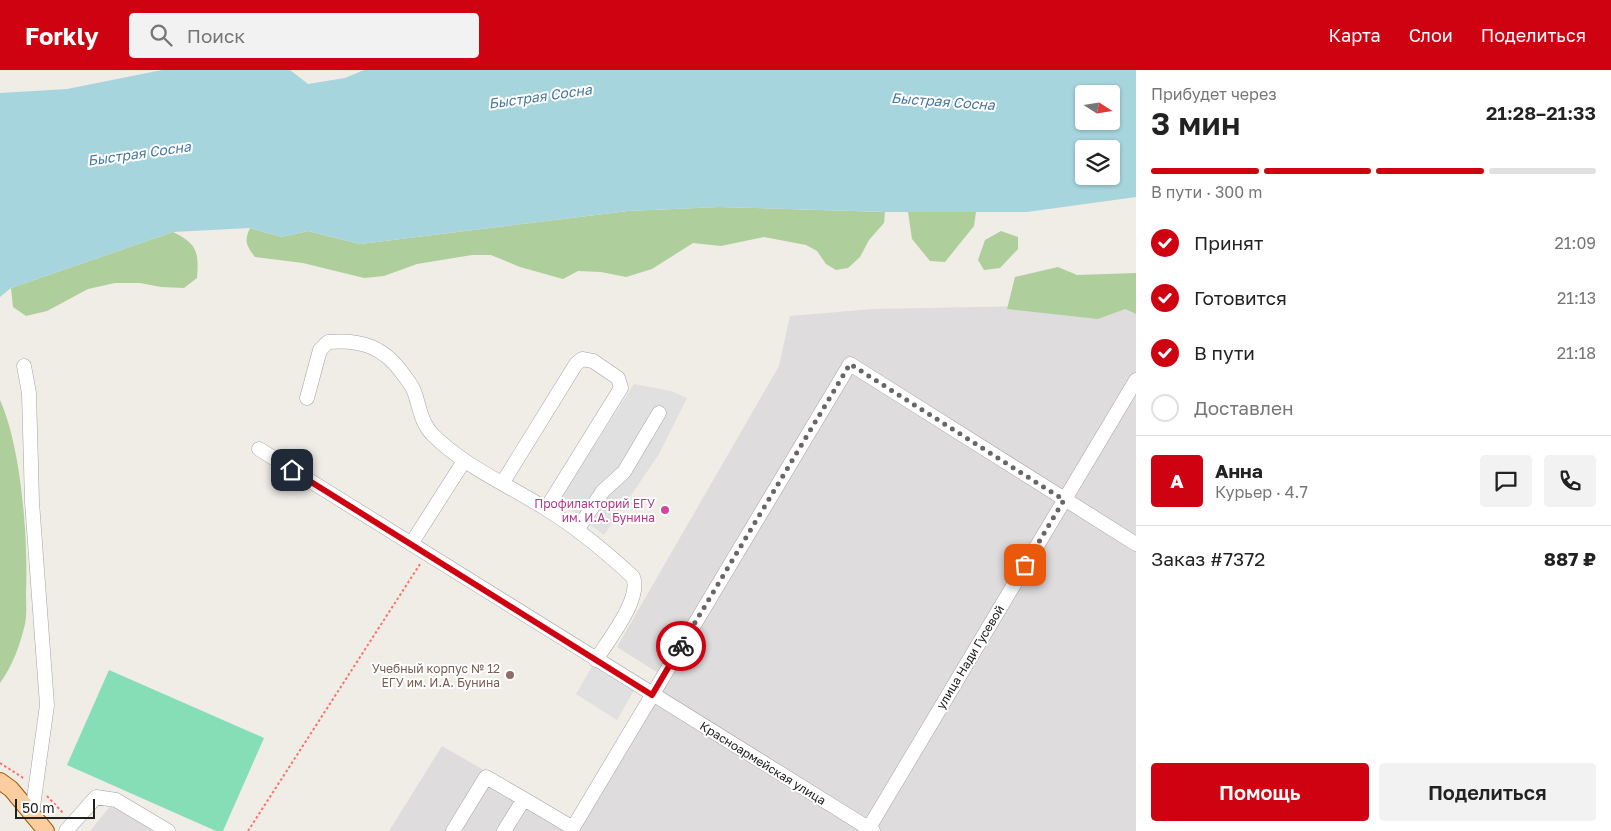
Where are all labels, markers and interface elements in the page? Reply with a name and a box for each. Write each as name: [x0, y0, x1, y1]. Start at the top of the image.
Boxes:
search box: [129, 13, 479, 58]
text: Forkly: [25, 21, 99, 50]
icon: search: [147, 21, 175, 49]
text: Поиск: [187, 24, 245, 47]
text: Карта: [1329, 24, 1381, 46]
text: Слои: [1409, 24, 1453, 46]
text: Поделиться: [1481, 24, 1586, 46]
water label: Быстрая Сосна: [487, 80, 594, 112]
text: Прибудет через: [1151, 84, 1277, 104]
north arrow: [1075, 85, 1120, 130]
map controls: [1075, 85, 1120, 185]
water label: Быстрая Сосна: [891, 89, 997, 113]
text: 21:28–21:33: [1486, 101, 1596, 124]
text: 3 мин: [1151, 104, 1240, 142]
water label: Быстрая Сосна: [86, 137, 193, 169]
button: layers: [1075, 140, 1120, 185]
text: В пути · 300 m: [1151, 182, 1262, 202]
icon: check: [1151, 229, 1179, 257]
text: Принят: [1194, 231, 1263, 254]
text: 21:09: [1555, 233, 1596, 253]
icon: check: [1151, 284, 1179, 312]
text: Готовится: [1194, 286, 1287, 309]
text: 21:13: [1557, 288, 1596, 308]
icon: check: [1151, 339, 1179, 367]
text: В пути: [1194, 341, 1255, 364]
text: 21:18: [1557, 343, 1596, 363]
text: Доставлен: [1194, 396, 1294, 419]
pin: [271, 449, 313, 491]
button: chat: [1480, 455, 1532, 507]
button: phone: [1544, 455, 1596, 507]
icon: home: [278, 456, 306, 484]
text: Анна: [1215, 459, 1263, 482]
text: А: [1170, 469, 1184, 492]
text: Курьер · 4.7: [1215, 482, 1308, 502]
place label: Профилакторий ЕГУ им. И.А. Бунина: [534, 496, 655, 525]
marker: Профилакторий ЕГУ им. И.А. Бунина: [659, 504, 671, 516]
pin: [1004, 544, 1046, 586]
text: Заказ #7372: [1151, 547, 1265, 570]
text: 887 ₽: [1544, 547, 1596, 570]
icon: bag: [1011, 551, 1039, 579]
street label: улица Нади Гусевой: [933, 602, 1007, 712]
courier: [656, 621, 706, 671]
icon: bike: [667, 632, 695, 660]
place label: Учебный корпус № 12 ЕГУ им. И.А. Бунина: [372, 661, 500, 690]
marker: Учебный корпус № 12 ЕГУ им. И.А. Бунина: [504, 669, 516, 681]
street label: Красноармейская улица: [697, 718, 829, 808]
button: Помощь: [1151, 763, 1369, 821]
button: Поделиться: [1379, 763, 1596, 821]
scale bar: [15, 796, 95, 819]
text: 50 m: [22, 799, 55, 816]

